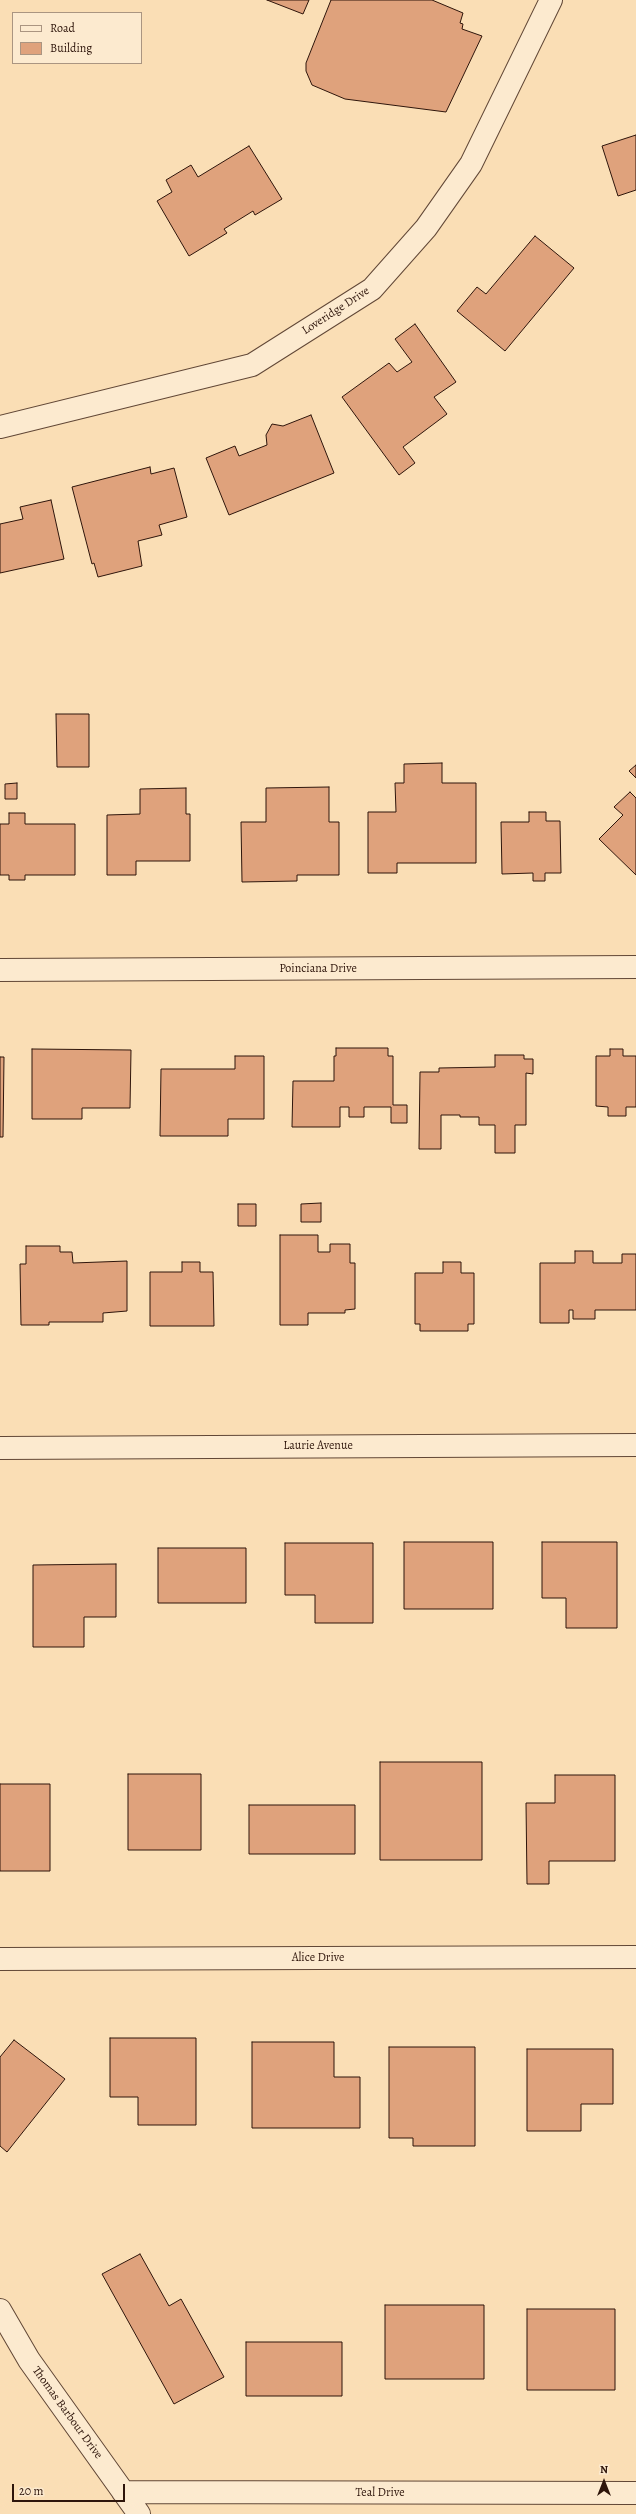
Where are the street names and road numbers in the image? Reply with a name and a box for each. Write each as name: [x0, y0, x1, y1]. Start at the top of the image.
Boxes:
street label: Loveridge Drive: [300, 284, 372, 338]
street label: Poinciana Drive: [279, 962, 357, 976]
street label: Laurie Avenue: [283, 1439, 353, 1453]
street label: Alice Drive: [292, 1951, 344, 1965]
street label: Thomas Barbour Drive: [29, 2364, 105, 2462]
street label: Teal Drive: [355, 2486, 405, 2500]

